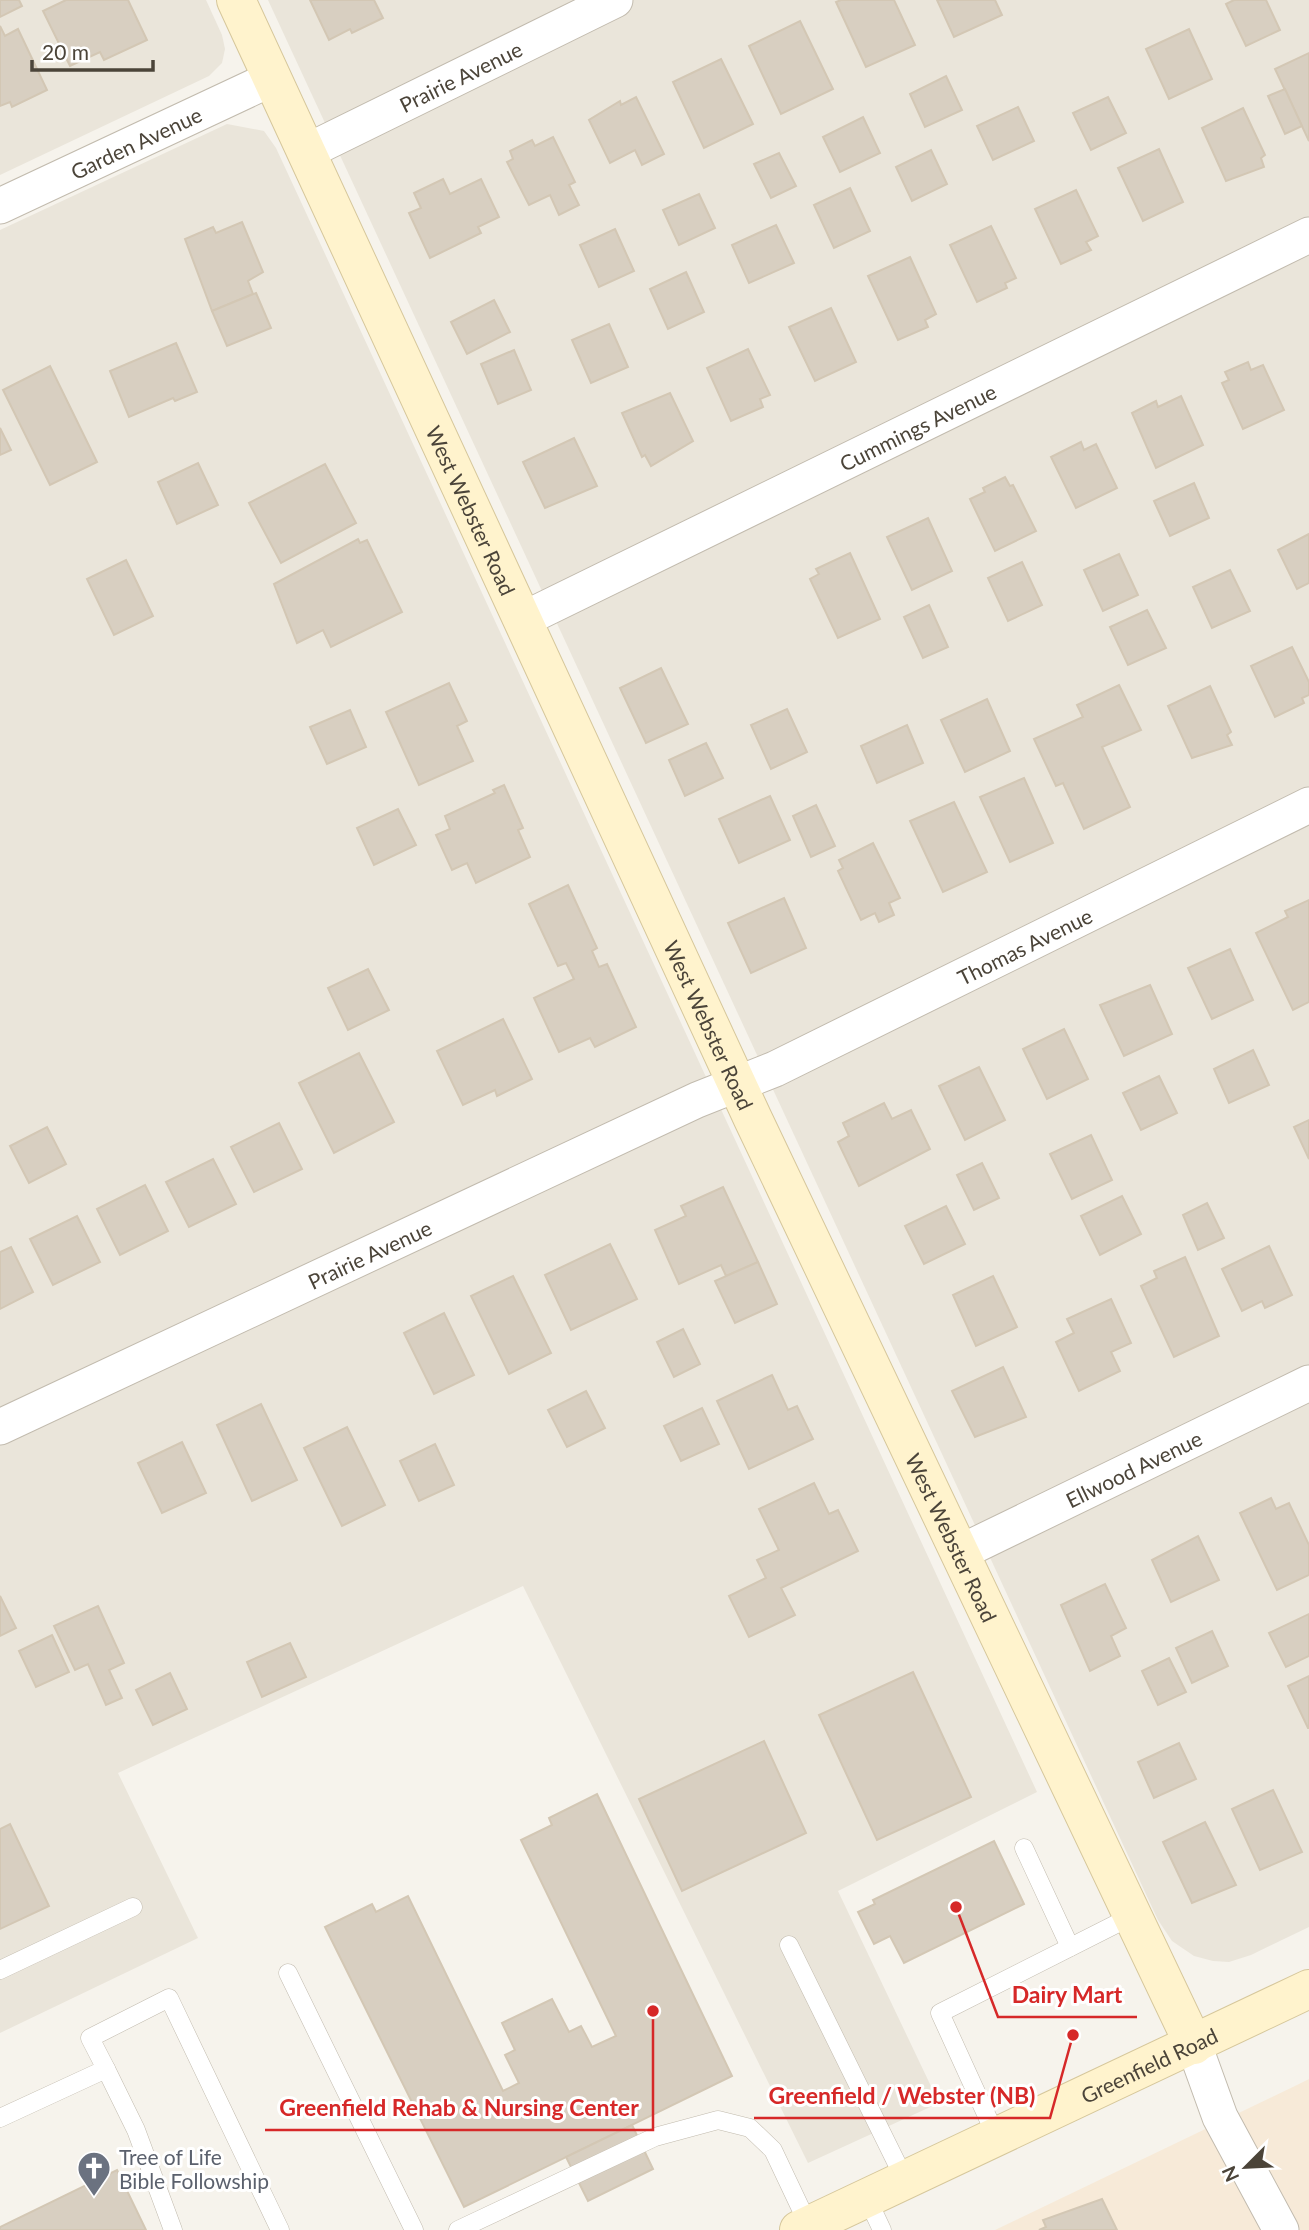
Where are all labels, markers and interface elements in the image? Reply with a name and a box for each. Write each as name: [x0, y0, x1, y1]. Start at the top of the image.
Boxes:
scale bar: [32, 28, 152, 72]
street label: Prairie Avenue: [395, 35, 526, 117]
text: 20 m: [42, 39, 89, 64]
street label: Garden Avenue: [66, 101, 205, 184]
street label: Cummings Avenue: [835, 378, 1000, 475]
street label: West Webster Road: [422, 422, 522, 599]
street label: Thomas Avenue: [953, 902, 1096, 989]
street label: West Webster Road: [660, 936, 759, 1114]
street label: Prairie Avenue: [304, 1214, 435, 1293]
street label: Ellwood Avenue: [1061, 1425, 1206, 1512]
street label: West Webster Road: [901, 1449, 1003, 1626]
callout: Dairy Mart: [998, 1973, 1137, 2017]
text: Dairy Mart: [1012, 1980, 1123, 2008]
street label: Greenfield Road: [1077, 2022, 1221, 2108]
callout: Greenfield / Webster (NB): [754, 2074, 1050, 2118]
text: Greenfield / Webster (NB): [769, 2081, 1035, 2109]
callout: Greenfield Rehab & Nursing Center: [265, 2086, 653, 2130]
text: Greenfield Rehab & Nursing Center: [279, 2093, 639, 2121]
north arrow: [1211, 2132, 1281, 2202]
place label: Tree of Life Bible Followship: [119, 2144, 269, 2193]
church icon: Tree of Life Bible Followship: [75, 2149, 113, 2198]
text: N: [1217, 2163, 1243, 2185]

